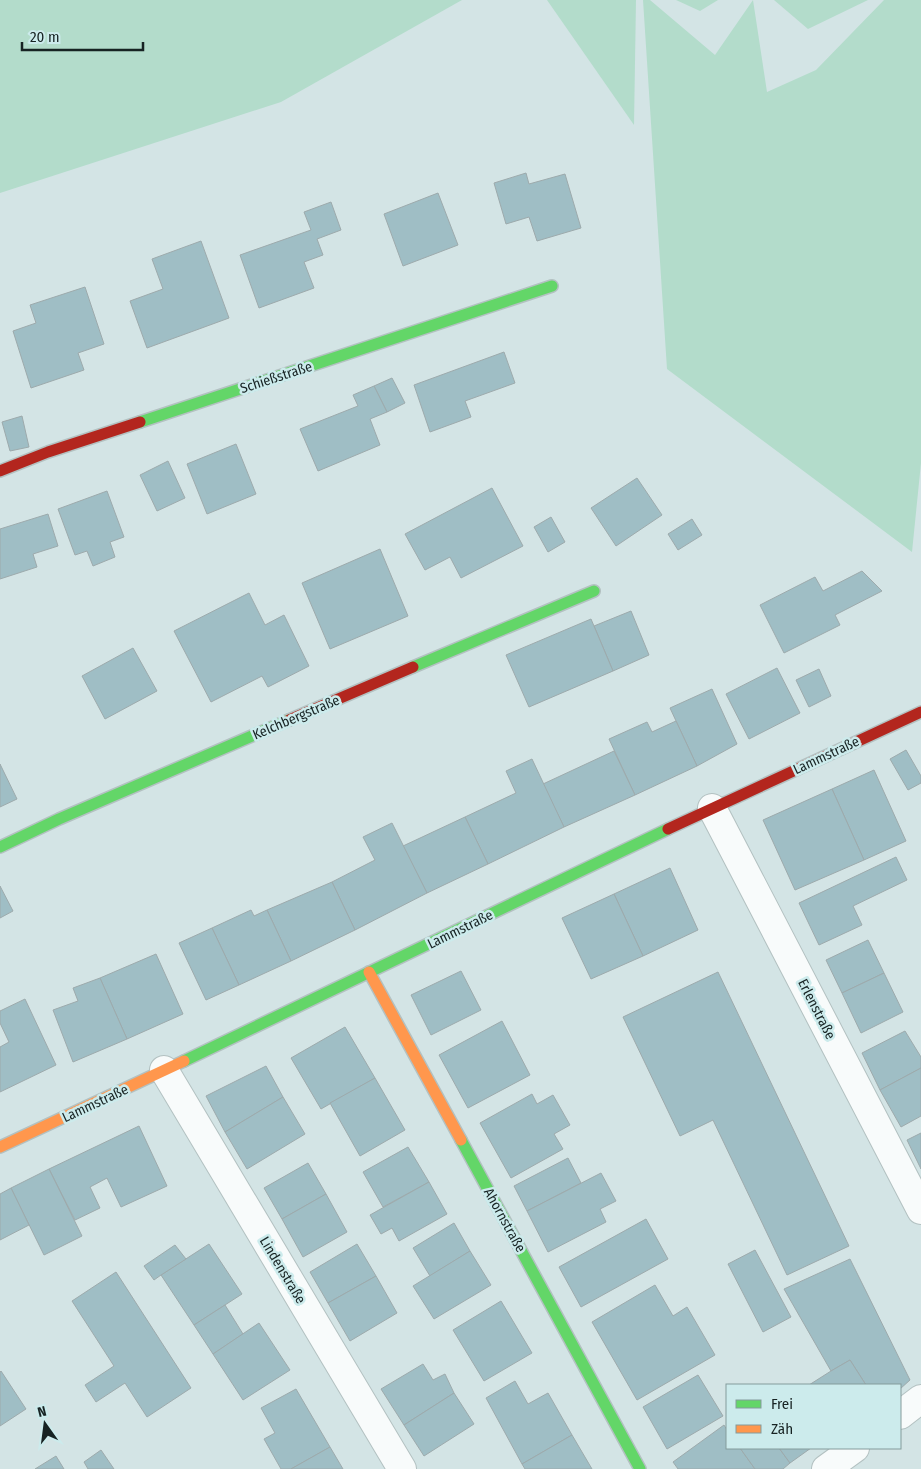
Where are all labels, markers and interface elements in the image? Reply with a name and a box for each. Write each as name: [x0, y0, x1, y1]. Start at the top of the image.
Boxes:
scale bar: [22, 20, 144, 52]
text: 20 m: [30, 28, 60, 46]
street label: Schießstraße: [238, 358, 314, 397]
street label: Kelchbergstraße: [250, 691, 342, 743]
street label: Lammstraße: [791, 733, 862, 778]
street label: Lammstraße: [425, 906, 496, 953]
street label: Erlenstraße: [794, 976, 839, 1042]
street label: Lammstraße: [60, 1081, 131, 1126]
street label: Ahornstraße: [480, 1185, 529, 1255]
street label: Lindenstraße: [256, 1234, 309, 1307]
legend: [726, 1384, 901, 1449]
text: Frei: [771, 1395, 793, 1413]
north arrow: [20, 1399, 70, 1449]
text: N: [36, 1403, 48, 1421]
text: Zäh: [771, 1420, 793, 1438]

